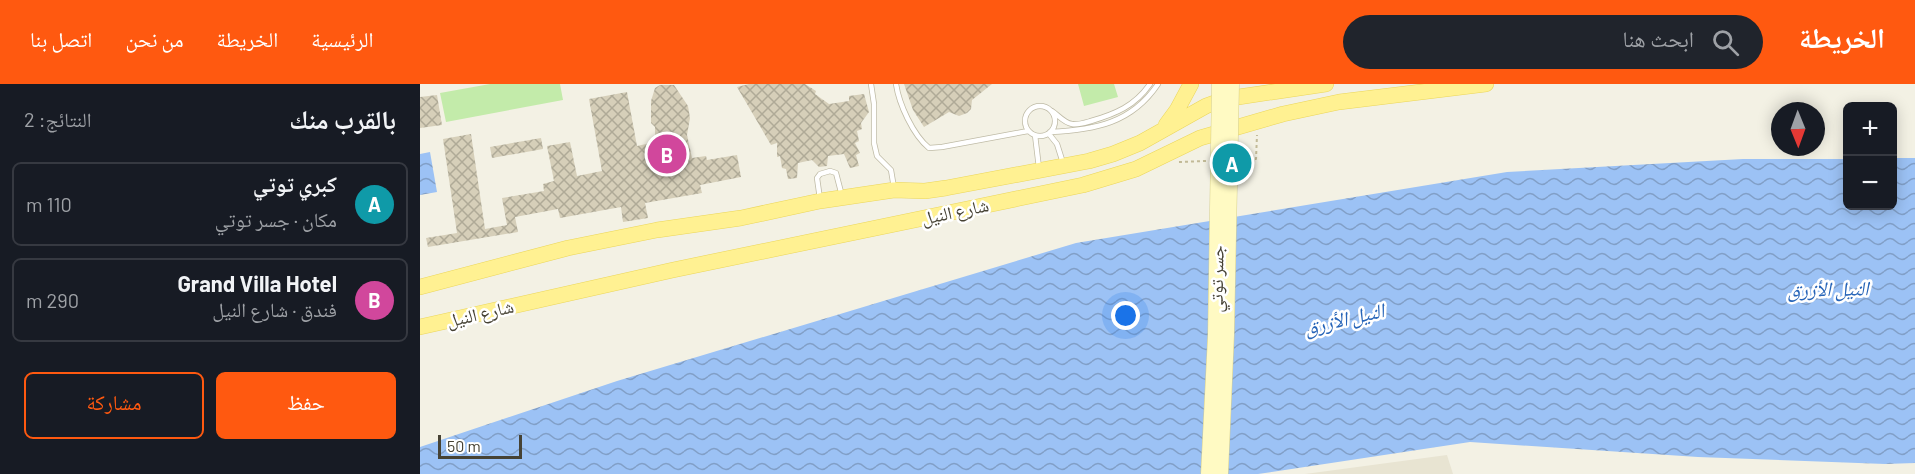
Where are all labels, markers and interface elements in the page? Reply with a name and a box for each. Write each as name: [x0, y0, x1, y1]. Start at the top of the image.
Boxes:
search box: [1343, 15, 1763, 69]
text: الخريطة: [1799, 20, 1885, 54]
text: ابحث هنا: [1623, 25, 1694, 51]
text: اتصل بنا: [30, 26, 92, 51]
text: من نحن: [125, 26, 183, 51]
text: الخريطة: [216, 26, 278, 51]
text: الرئيسية: [311, 26, 374, 51]
icon: search: [1709, 26, 1742, 59]
north arrow: [1771, 102, 1825, 156]
map controls: [1843, 102, 1897, 210]
button: +: [1843, 102, 1897, 156]
text: بالقرب منك: [289, 103, 396, 134]
text: النتائج: 2: [24, 107, 91, 131]
pin: B: [648, 132, 686, 176]
pin: A: [1212, 140, 1252, 185]
button: −: [1843, 156, 1897, 210]
text: كبري توتي: [253, 170, 337, 196]
text: 110 m: [26, 192, 72, 216]
text: A: [368, 192, 381, 216]
street label: شارع النيل: [919, 193, 991, 230]
text: مكان · جسر توتي: [215, 207, 337, 231]
street label: جسر توتي: [1204, 245, 1232, 313]
text: Grand Villa Hotel: [177, 270, 337, 296]
water label: النيل الأزرق: [1787, 275, 1871, 303]
text: 290 m: [26, 288, 79, 312]
text: B: [368, 288, 381, 312]
street label: شارع النيل: [444, 295, 516, 332]
text: فندق · شارع النيل: [212, 297, 337, 321]
water label: النيل الأزرق: [1302, 297, 1389, 341]
your location: [1111, 301, 1140, 330]
button: مشاركة: [24, 372, 204, 439]
button: حفظ: [216, 372, 396, 439]
scale bar: [438, 432, 522, 460]
text: 50 m: [447, 436, 481, 455]

